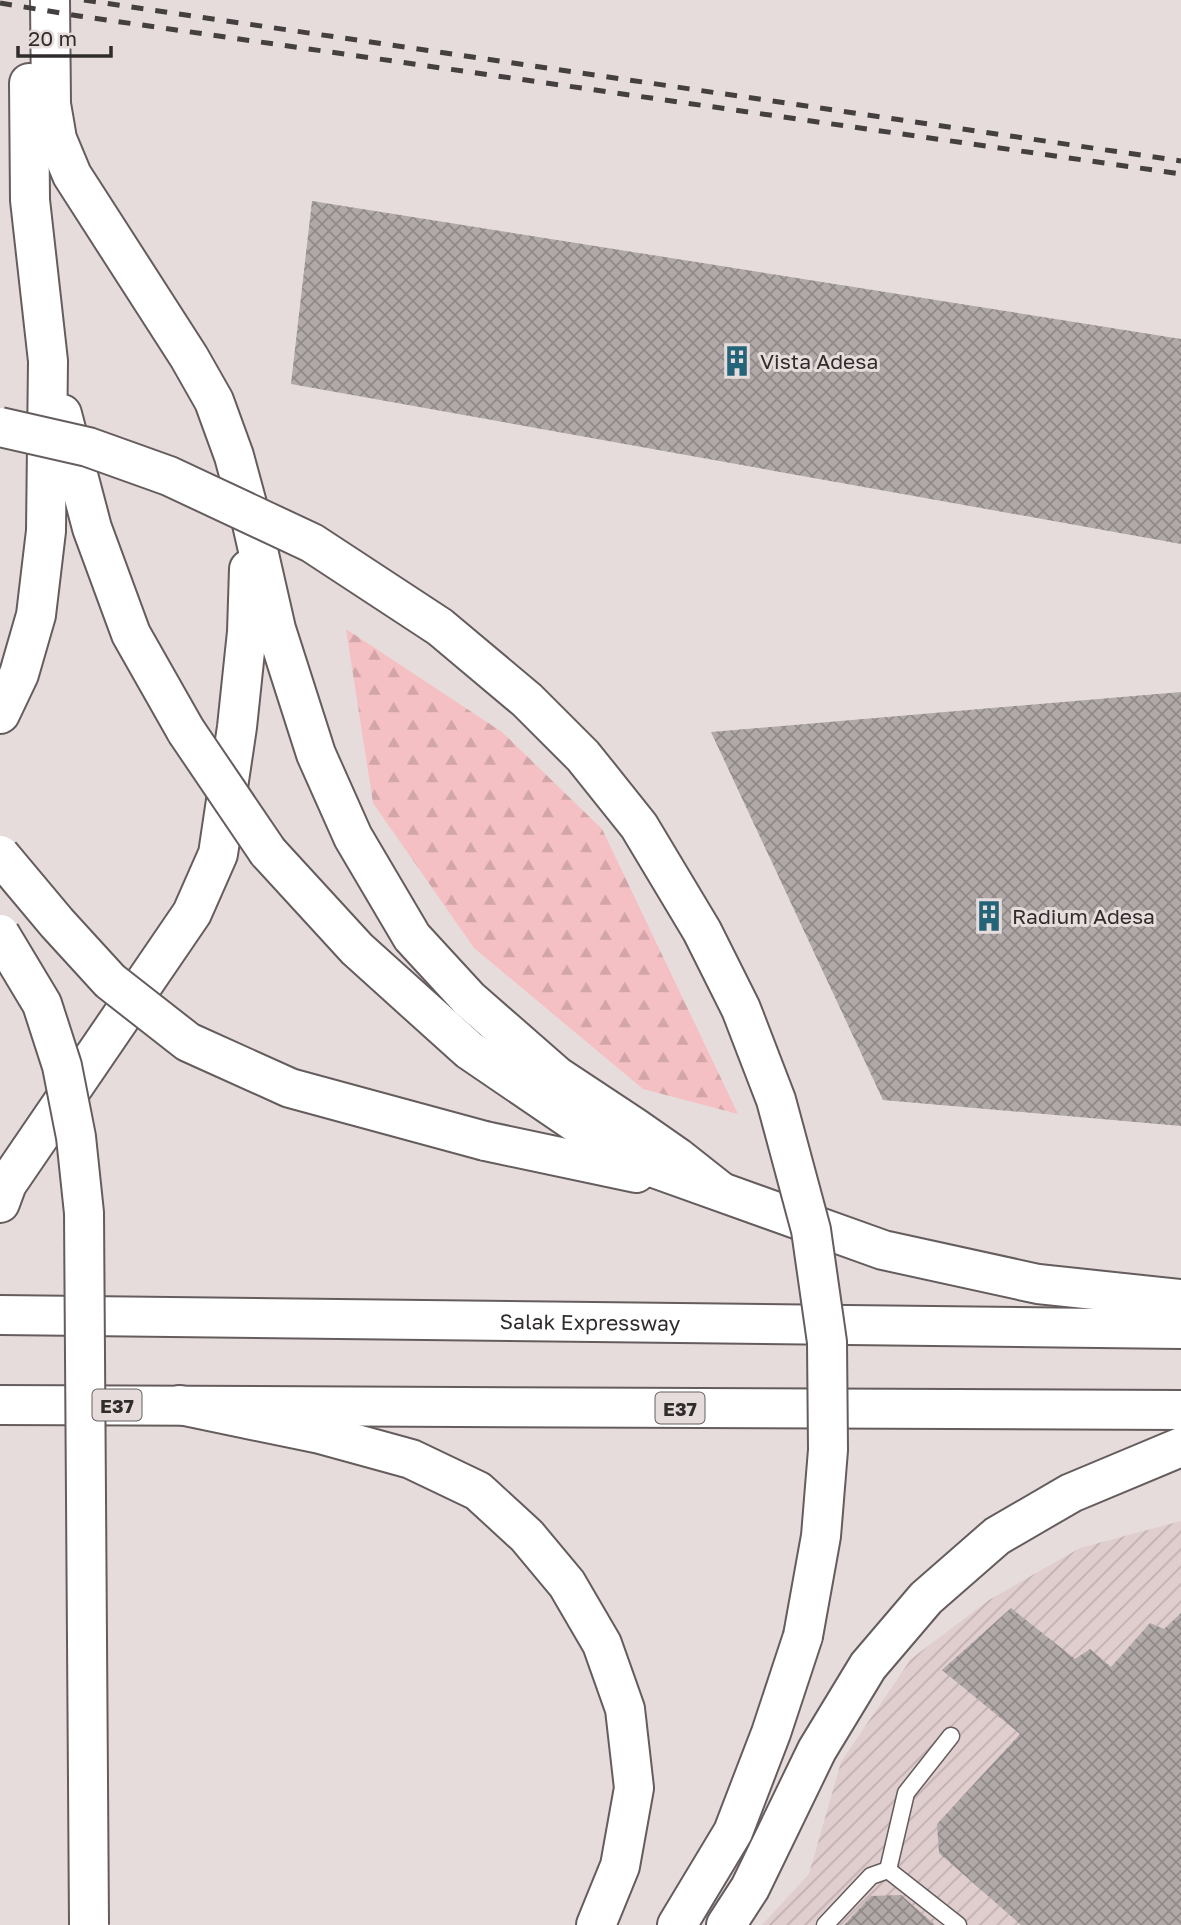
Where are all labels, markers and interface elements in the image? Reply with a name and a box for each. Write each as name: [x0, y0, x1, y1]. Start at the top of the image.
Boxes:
scale bar: [18, 14, 110, 58]
text: 20 m: [28, 25, 77, 51]
building icon: Vista Adesa: [720, 344, 754, 378]
place label: Vista Adesa: [760, 348, 878, 374]
building icon: Radium Adesa: [972, 899, 1006, 933]
place label: Radium Adesa: [1012, 903, 1155, 929]
street label: Salak Expressway: [499, 1308, 681, 1336]
road number: E37: [92, 1390, 142, 1420]
road number: E37: [656, 1392, 704, 1424]

